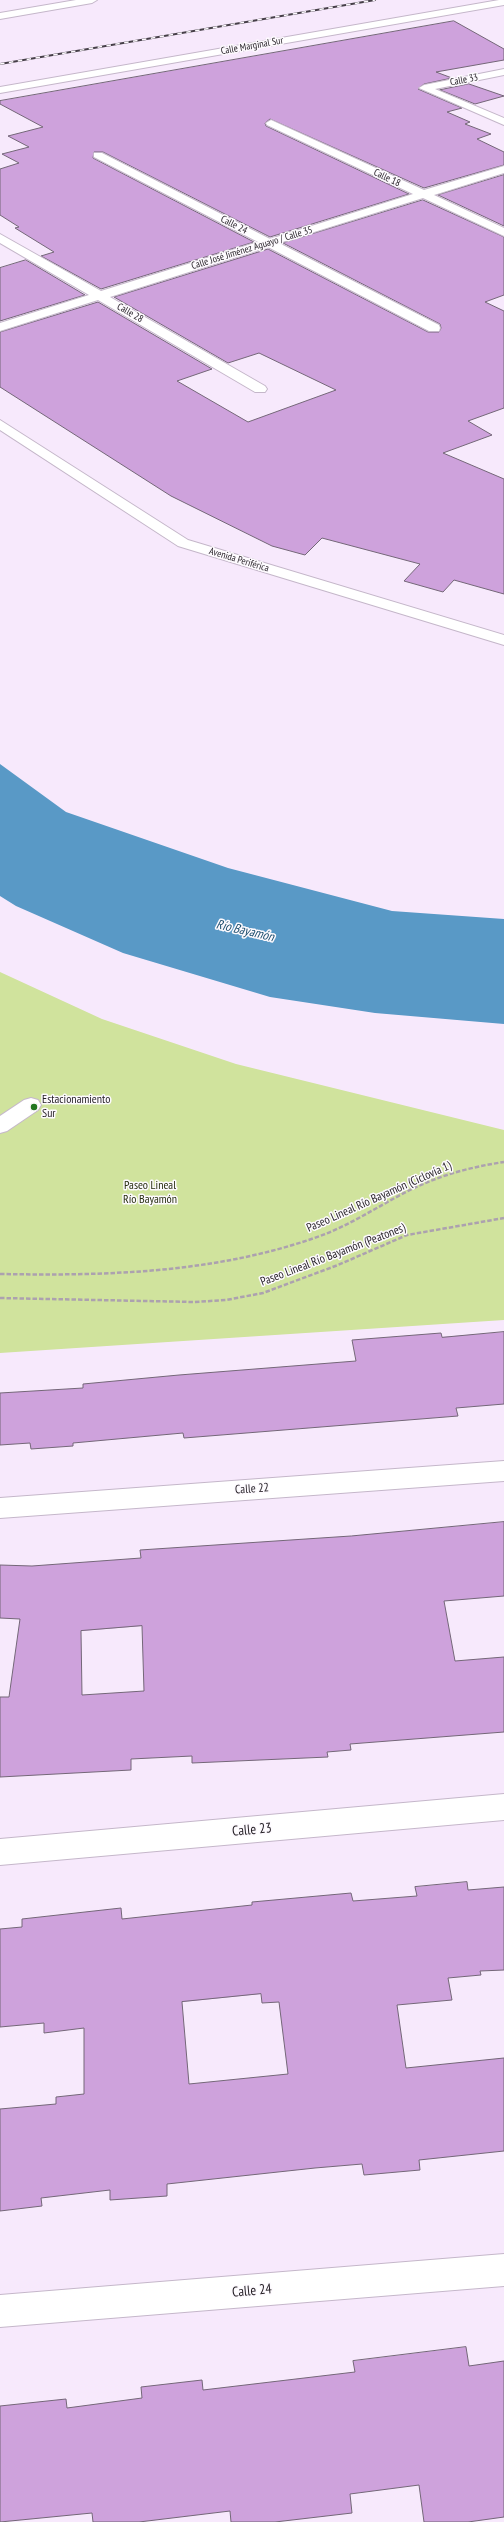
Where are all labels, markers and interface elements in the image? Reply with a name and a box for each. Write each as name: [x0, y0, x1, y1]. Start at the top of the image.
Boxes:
street label: Calle Marginal Sur: [220, 35, 284, 57]
street label: Calle 33: [449, 71, 479, 89]
street label: Calle 18: [372, 167, 402, 189]
street label: Calle 24: [219, 213, 249, 237]
street label: Calle José Jiménez Aguayo / Calle 35: [190, 224, 314, 272]
street label: Calle 28: [115, 301, 145, 325]
street label: Avenida Periférica: [208, 545, 270, 575]
water label: Río Bayamón: [215, 917, 275, 945]
place label: Estacionamiento Sur: [42, 1093, 110, 1121]
marker: Estacionamiento Sur: [29, 1102, 39, 1112]
street label: Paseo Lineal Río Bayamón (Ciclovía 1): [304, 1158, 454, 1236]
park label: Paseo Lineal Río Bayamón: [123, 1179, 177, 1207]
street label: Paseo Lineal Río Bayamón (Peatones): [258, 1221, 408, 1289]
street label: Calle 22: [235, 1481, 269, 1497]
street label: Calle 23: [231, 1820, 273, 1840]
street label: Calle 24: [231, 2281, 273, 2301]

